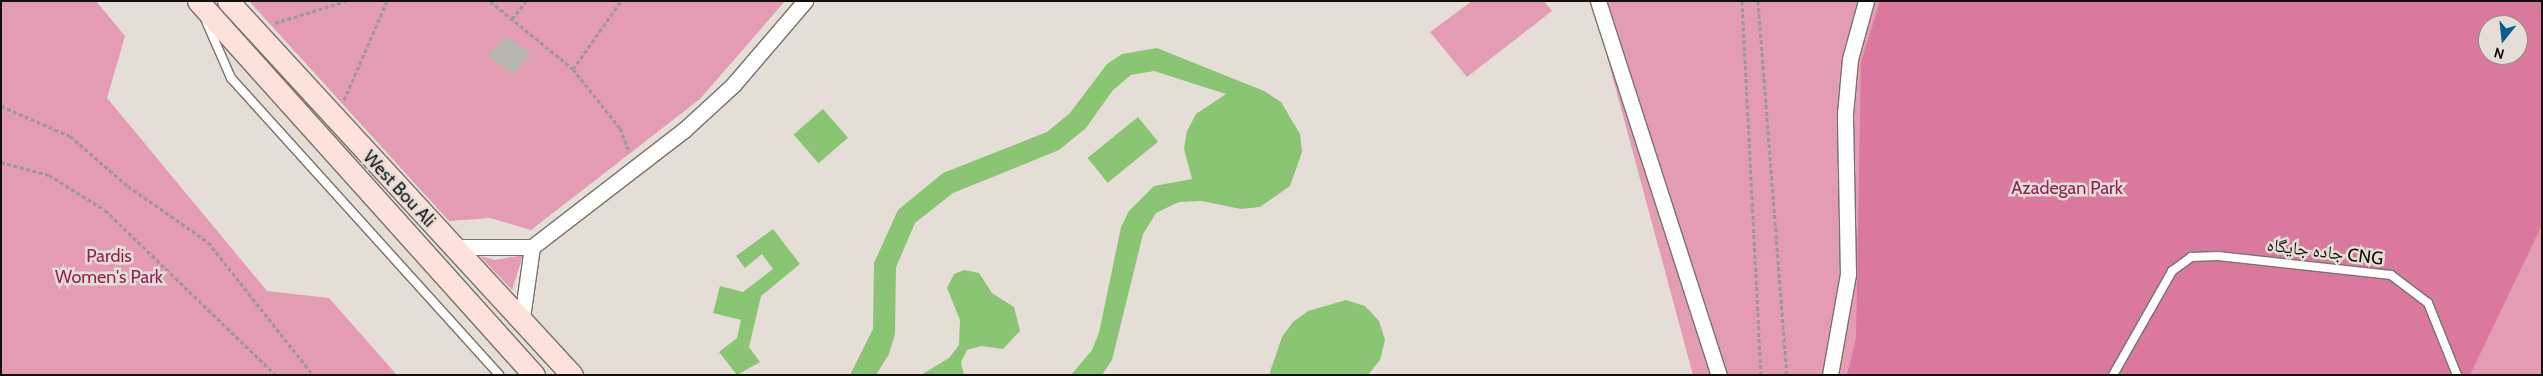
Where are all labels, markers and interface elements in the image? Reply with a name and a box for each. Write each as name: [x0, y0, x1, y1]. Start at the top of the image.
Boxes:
north arrow: [2478, 15, 2528, 65]
text: N: [2492, 43, 2506, 63]
street label: West Bou Ali: [358, 146, 440, 232]
park label: Azadegan Park: [2011, 177, 2123, 199]
street label: جاده جایگاه CNG: [2266, 234, 2384, 270]
park label: Pardis Women's Park: [55, 246, 163, 288]

